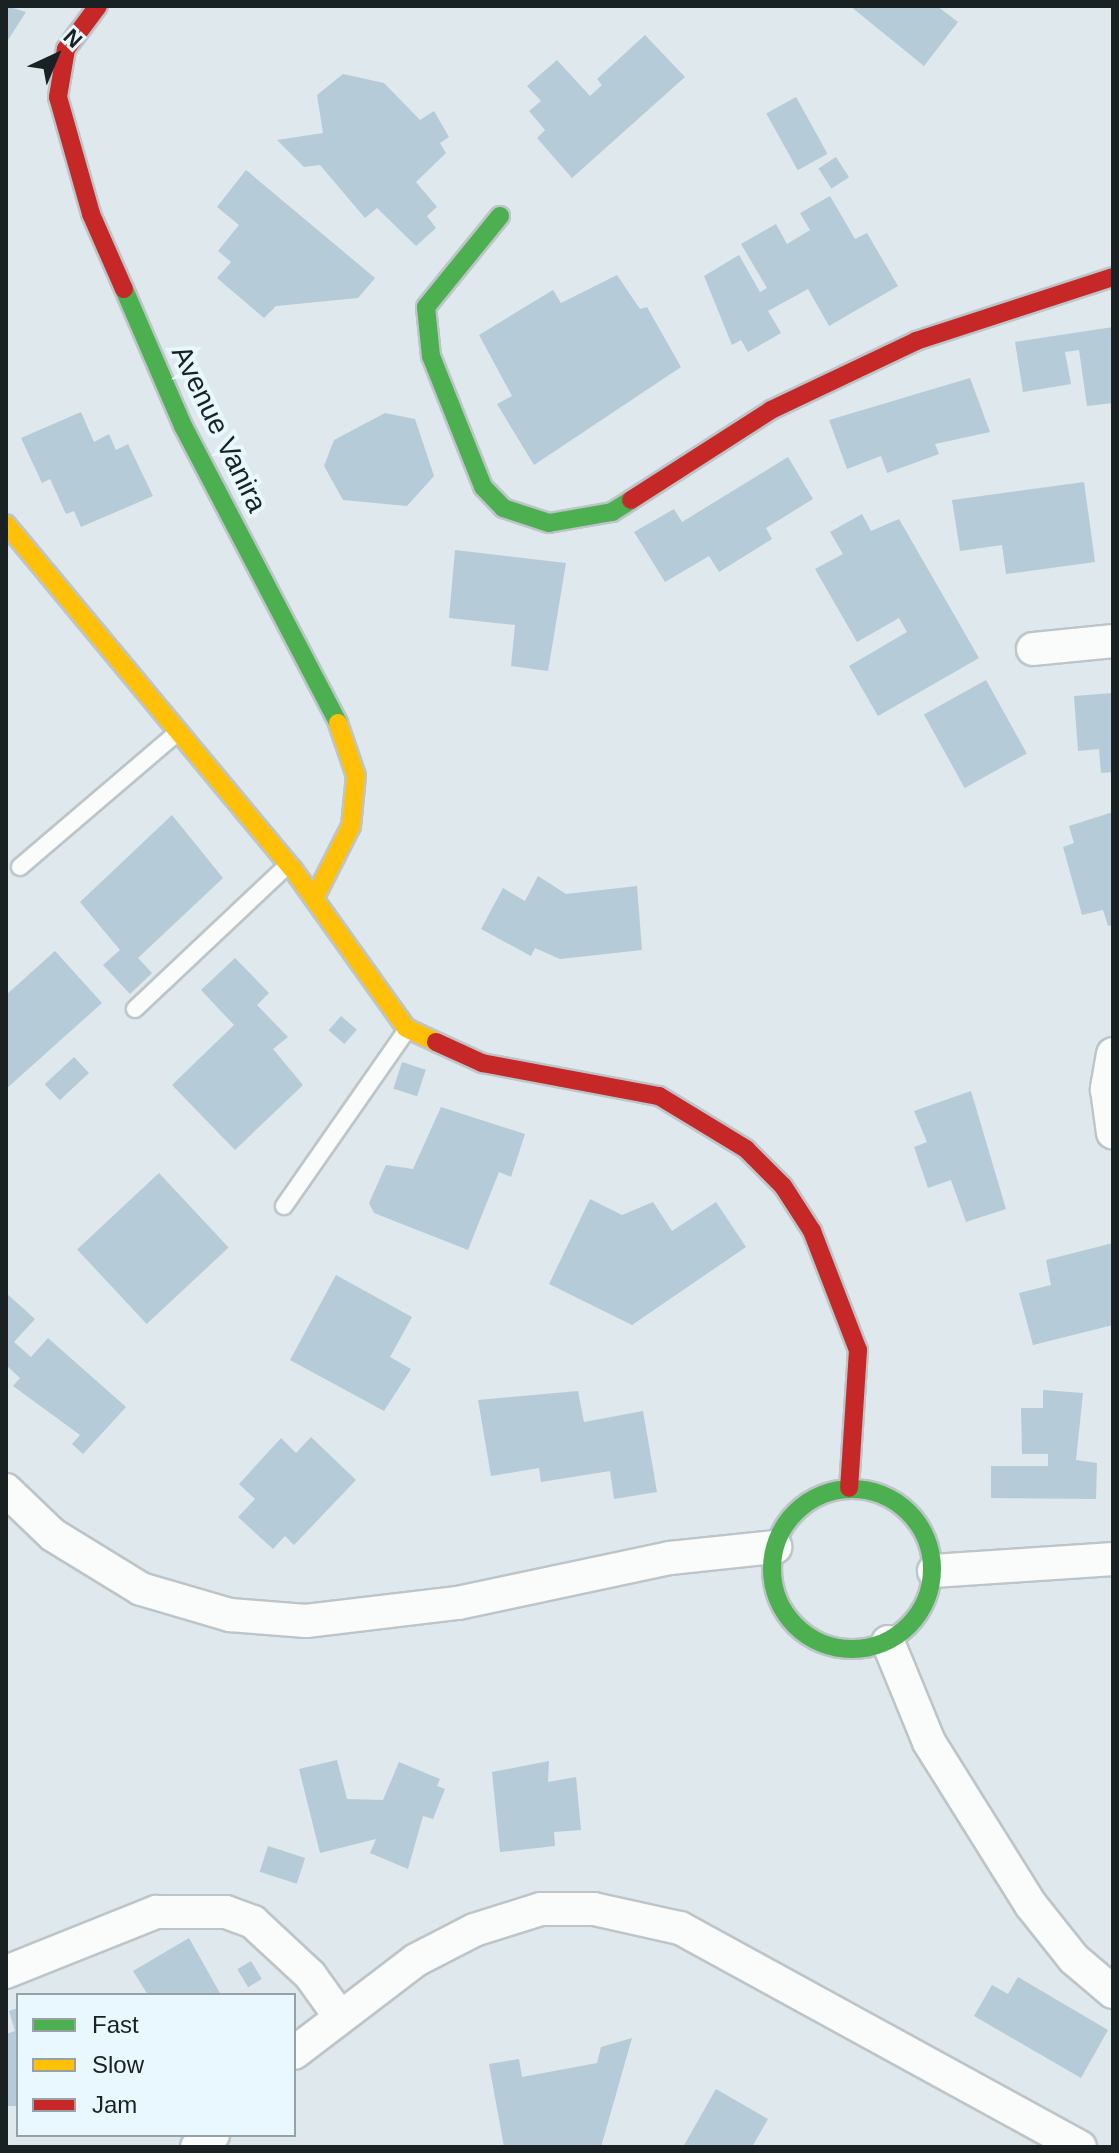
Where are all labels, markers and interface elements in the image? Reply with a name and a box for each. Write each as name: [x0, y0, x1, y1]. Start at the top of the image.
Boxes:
north arrow: [16, 16, 96, 96]
text: N: [59, 24, 87, 53]
street label: Avenue Vanira: [164, 340, 274, 518]
legend: [16, 1993, 296, 2137]
text: Fast: [92, 2011, 139, 2038]
text: Slow: [92, 2051, 144, 2078]
text: Jam: [92, 2091, 137, 2118]

